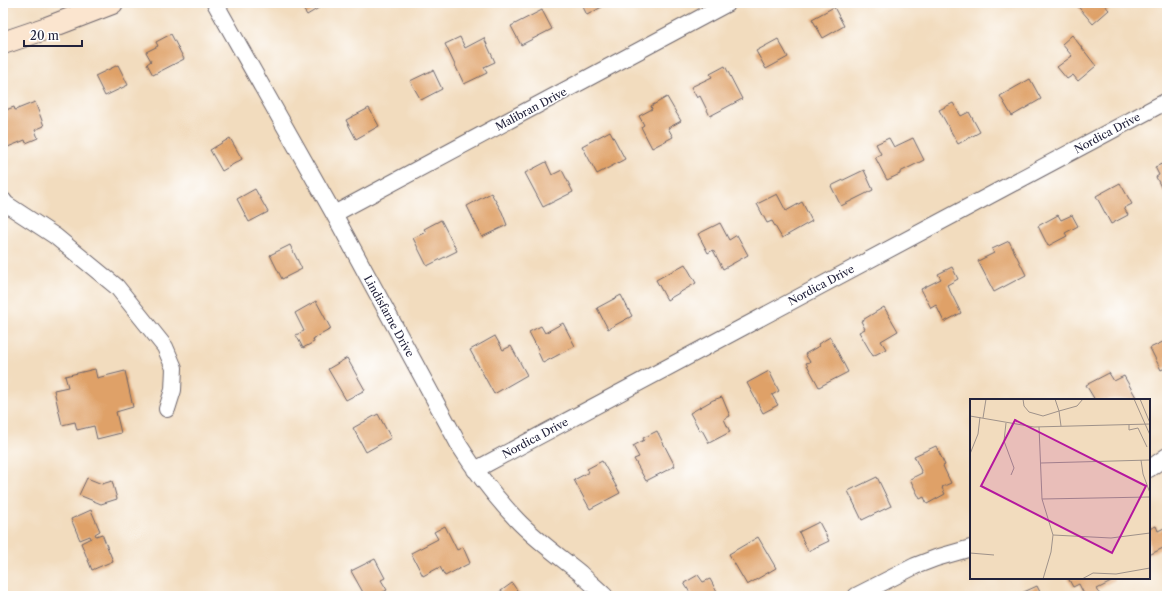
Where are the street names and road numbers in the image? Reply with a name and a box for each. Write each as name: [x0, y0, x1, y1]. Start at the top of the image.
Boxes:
street label: Malibran Drive: [493, 84, 569, 134]
street label: Nordica Drive: [1071, 110, 1143, 156]
street label: Nordica Drive: [785, 262, 857, 308]
street label: Lindisfarne Drive: [361, 273, 417, 359]
street label: Nordica Drive: [499, 415, 571, 461]

